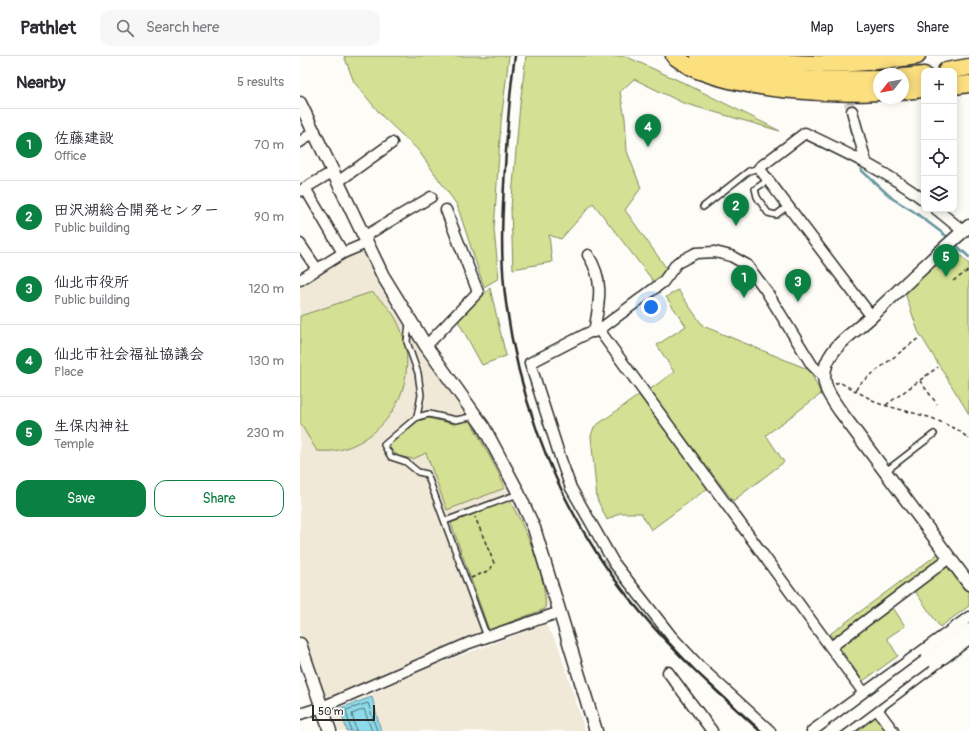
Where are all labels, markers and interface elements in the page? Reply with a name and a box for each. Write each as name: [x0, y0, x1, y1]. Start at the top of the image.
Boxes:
search box: [100, 10, 380, 46]
text: Pathlet: [20, 16, 76, 40]
icon: search: [114, 17, 136, 39]
text: Search here: [146, 18, 219, 37]
text: Map: [811, 19, 834, 36]
text: Layers: [856, 19, 894, 36]
text: Share: [916, 19, 949, 36]
north arrow: [873, 68, 909, 104]
map controls: [921, 68, 957, 212]
button: +: [921, 68, 957, 104]
text: Nearby: [16, 72, 65, 93]
text: 5 results: [237, 74, 284, 90]
button: −: [921, 104, 957, 140]
pin: 4: [635, 114, 661, 147]
text: 佐藤建設: [54, 129, 114, 148]
text: 1: [26, 137, 32, 153]
text: 70 m: [254, 137, 284, 153]
button: locate: [921, 140, 957, 176]
text: Office: [54, 148, 86, 164]
button: layers: [921, 176, 957, 212]
pin: 2: [723, 193, 749, 226]
text: 田沢湖総合開発センター: [54, 201, 219, 220]
text: 2: [25, 209, 33, 225]
text: 90 m: [254, 209, 284, 225]
text: Public building: [54, 220, 130, 236]
pin: 5: [933, 244, 959, 277]
pin: 1: [731, 265, 757, 298]
pin: 3: [785, 269, 811, 302]
text: 仙北市役所: [54, 273, 129, 292]
text: 3: [25, 281, 33, 297]
text: 120 m: [248, 281, 284, 297]
text: Public building: [54, 292, 130, 308]
your location: [641, 297, 661, 317]
text: 仙北市社会福祉協議会: [54, 345, 204, 364]
text: 4: [25, 353, 33, 369]
text: 130 m: [248, 353, 284, 369]
text: Place: [54, 364, 83, 380]
text: 生保内神社: [54, 417, 129, 436]
text: 5: [25, 425, 33, 441]
text: 230 m: [247, 425, 284, 441]
text: Temple: [54, 436, 94, 452]
button: Save: [16, 480, 146, 517]
button: Share: [154, 480, 284, 517]
scale bar: [312, 703, 375, 722]
text: 50 m: [318, 705, 344, 718]

